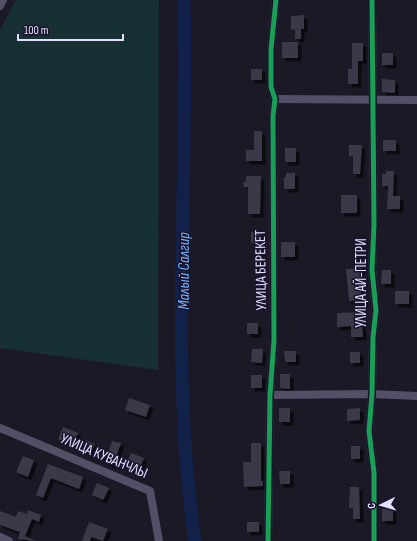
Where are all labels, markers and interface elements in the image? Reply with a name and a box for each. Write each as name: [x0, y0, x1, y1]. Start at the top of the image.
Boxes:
scale bar: [18, 16, 123, 42]
text: 100 m: [24, 23, 49, 38]
street label: УЛИЦА БЕРЕКЕТ: [251, 230, 271, 310]
water label: Малый Салгир: [175, 232, 194, 310]
street label: УЛИЦА АЙ-ПЕТРИ: [352, 238, 371, 328]
street label: УЛИЦА КУВАНЧЛЫ: [57, 429, 151, 483]
north arrow: [361, 485, 401, 525]
text: С: [365, 502, 378, 509]

